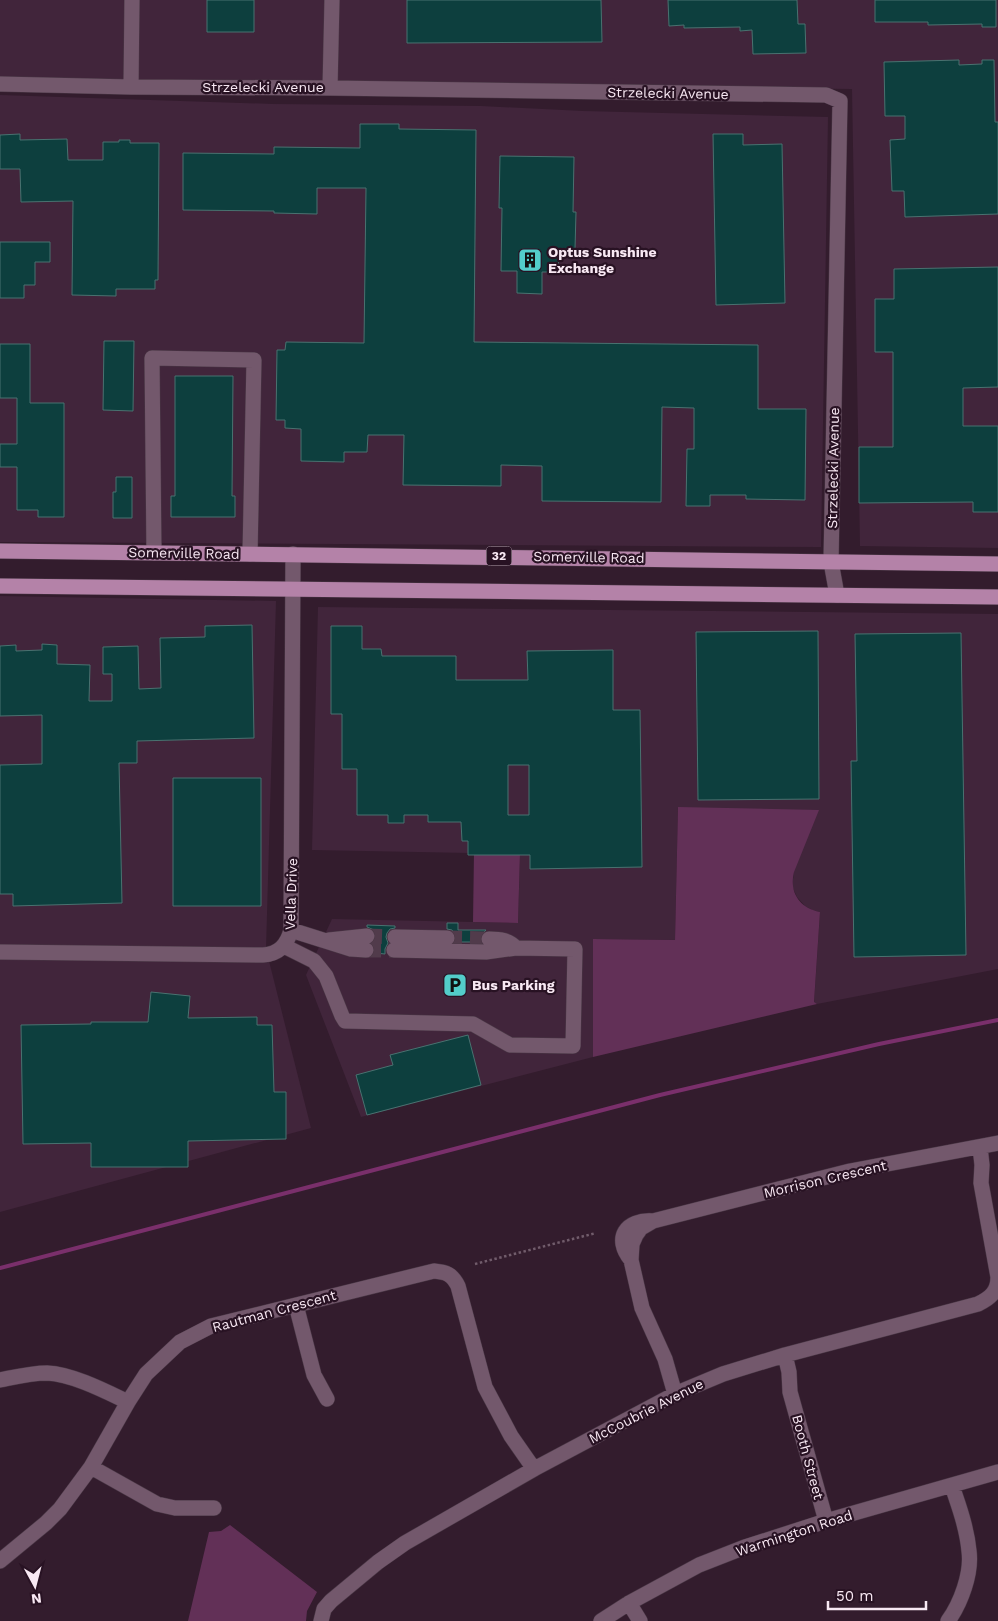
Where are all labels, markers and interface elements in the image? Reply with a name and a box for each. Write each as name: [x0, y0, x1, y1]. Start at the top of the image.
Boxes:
street label: Strzelecki Avenue: [202, 79, 324, 95]
street label: Strzelecki Avenue: [607, 84, 729, 102]
place label: Optus Sunshine Exchange: [548, 244, 657, 276]
building icon: Optus Sunshine Exchange: [517, 247, 543, 273]
street label: Strzelecki Avenue: [824, 407, 842, 529]
street label: Somerville Road: [128, 544, 240, 562]
road number: 32: [486, 546, 512, 566]
street label: Somerville Road: [533, 548, 645, 566]
street label: Vella Drive: [282, 858, 300, 930]
parking icon: Bus Parking: [442, 972, 468, 998]
place label: Bus Parking: [472, 977, 555, 993]
street label: Morrison Crescent: [762, 1157, 888, 1201]
street label: Rautman Crescent: [210, 1287, 338, 1335]
street label: McCoubrie Avenue: [586, 1375, 706, 1447]
street label: Booth Street: [789, 1413, 827, 1501]
street label: Warmington Road: [734, 1507, 854, 1559]
north arrow: [10, 1561, 60, 1611]
scale bar: [828, 1578, 926, 1610]
text: 50 m: [836, 1587, 873, 1605]
text: N: [30, 1590, 43, 1607]

